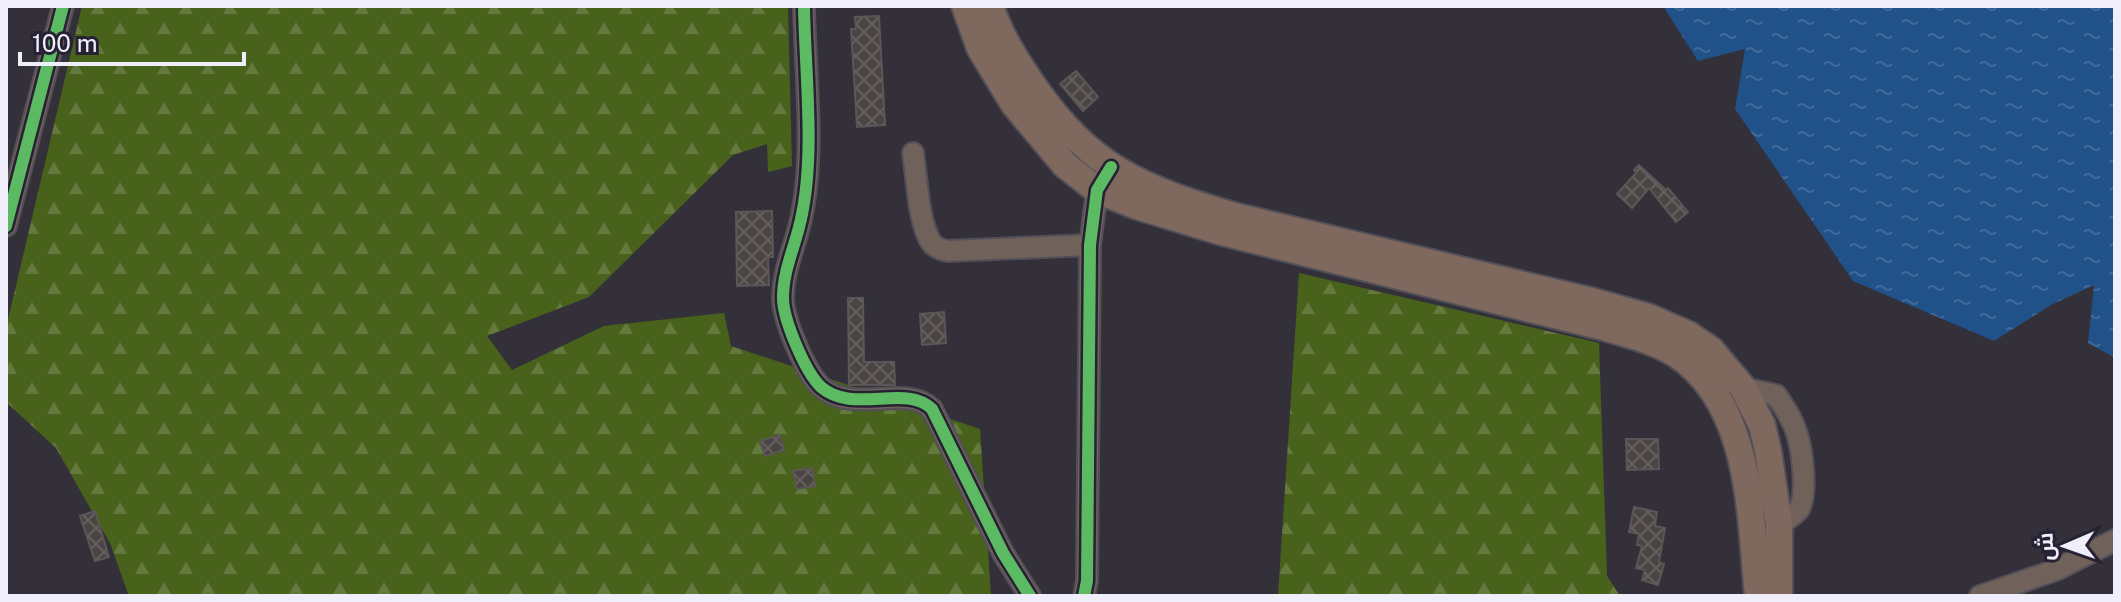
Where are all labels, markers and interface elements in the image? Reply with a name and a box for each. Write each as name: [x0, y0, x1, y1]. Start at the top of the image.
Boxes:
scale bar: [20, 16, 244, 66]
text: 100 m: [32, 29, 98, 57]
north arrow: [2025, 506, 2105, 586]
text: ش: [2032, 532, 2059, 561]

